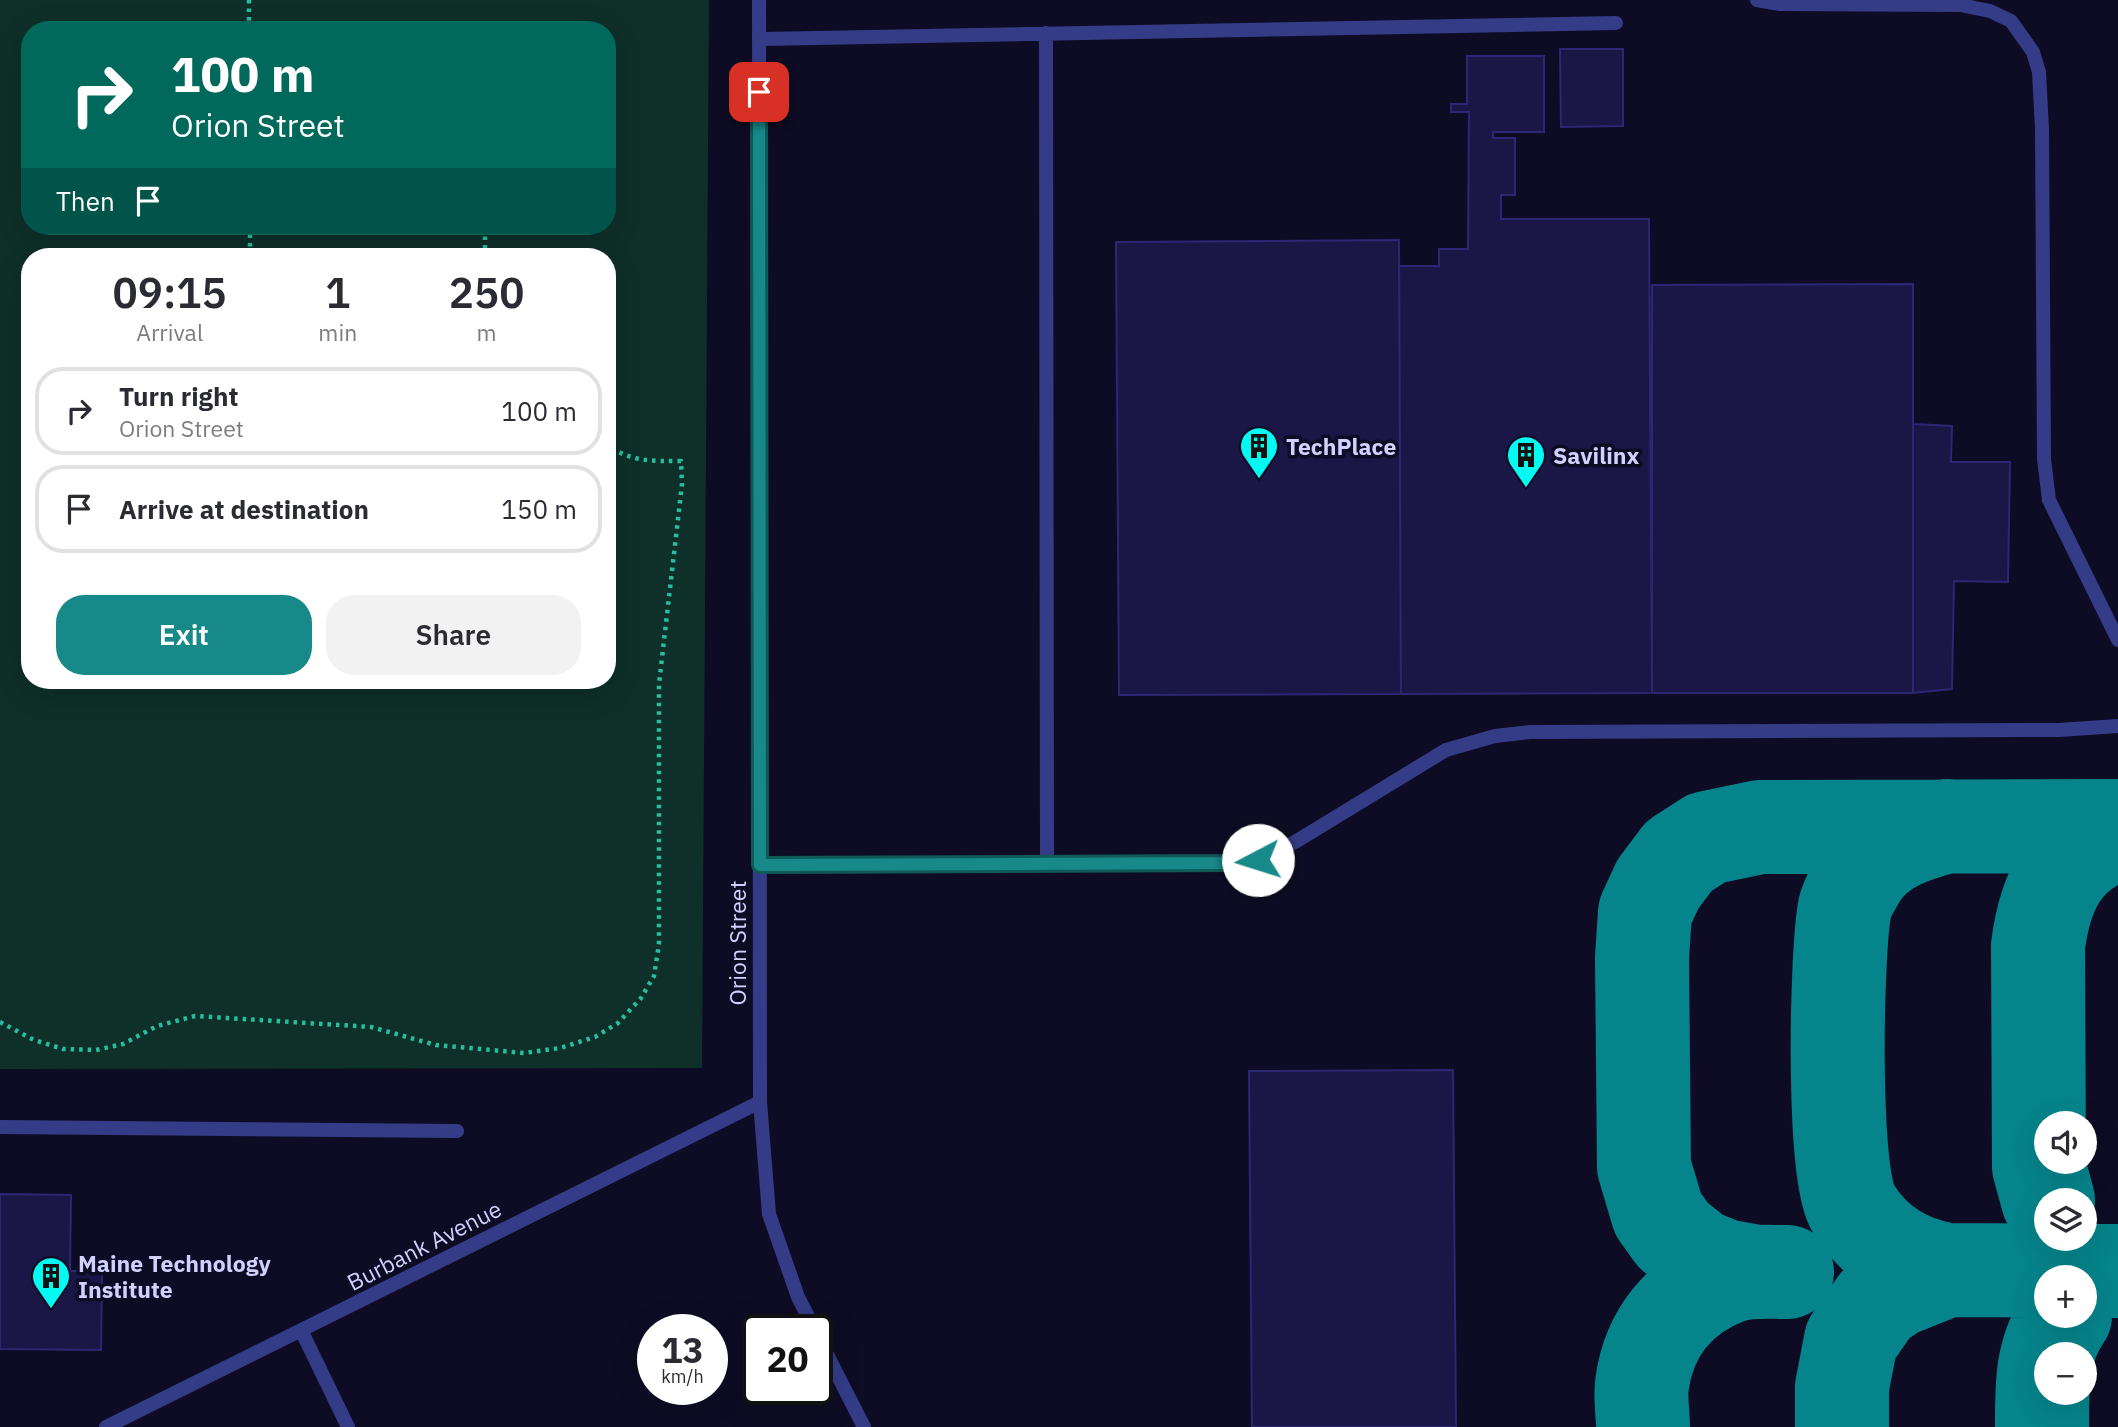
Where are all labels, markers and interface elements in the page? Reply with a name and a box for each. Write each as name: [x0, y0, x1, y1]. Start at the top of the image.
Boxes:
text: 100 m: [171, 42, 315, 105]
icon: right: [56, 49, 147, 140]
pin: [729, 62, 789, 122]
icon: arrive: [740, 73, 778, 111]
text: Orion Street: [171, 104, 345, 146]
icon: arrive: [129, 182, 167, 220]
text: Then: [56, 184, 115, 218]
text: 09:15: [113, 265, 227, 320]
text: 1: [325, 265, 350, 320]
text: 250: [449, 265, 524, 320]
text: Arrival: [136, 317, 203, 347]
text: min: [318, 317, 357, 347]
text: m: [477, 317, 497, 347]
text: Turn right: [119, 379, 238, 413]
icon: right: [60, 392, 98, 430]
text: 100 m: [501, 394, 577, 428]
text: Orion Street: [119, 413, 244, 443]
building icon: TechPlace: [1238, 425, 1280, 480]
place label: TechPlace: [1286, 431, 1396, 461]
building icon: Savilinx: [1505, 434, 1547, 489]
place label: Savilinx: [1553, 440, 1639, 470]
icon: arrive: [60, 490, 98, 528]
text: Arrive at destination: [119, 492, 369, 526]
text: 150 m: [501, 492, 577, 526]
button: Exit: [56, 595, 312, 675]
button: Share: [326, 595, 581, 675]
position arrow: [1221, 823, 1295, 897]
street label: Orion Street: [722, 881, 752, 1005]
map controls: [2034, 1111, 2097, 1405]
button: sound: [2034, 1111, 2097, 1174]
button: layers: [2034, 1188, 2097, 1251]
street label: Burbank Avenue: [342, 1193, 506, 1297]
place label: Maine Technology Institute: [78, 1248, 271, 1304]
building icon: Maine Technology Institute: [30, 1255, 72, 1310]
button: +: [2034, 1265, 2097, 1328]
speed limit sign: 20: [742, 1314, 833, 1405]
text: 13: [661, 1327, 704, 1373]
button: −: [2034, 1342, 2097, 1405]
text: km/h: [661, 1365, 704, 1388]

